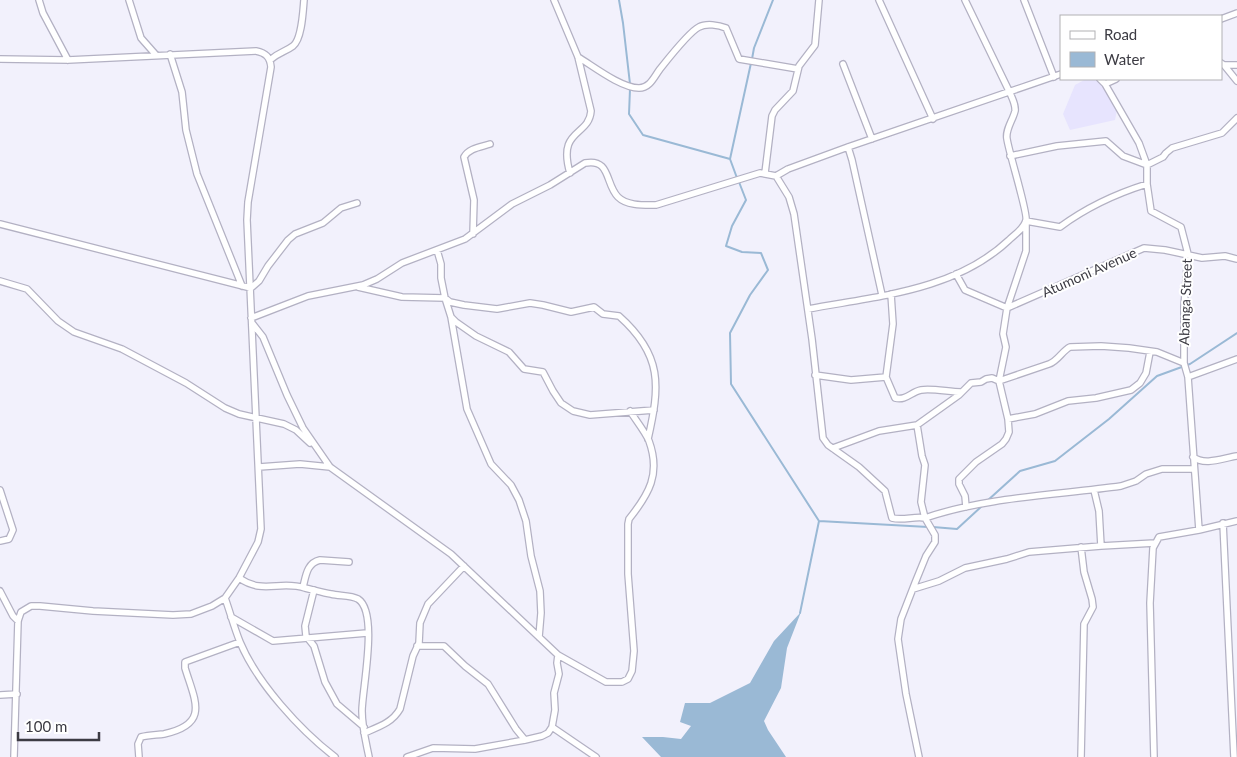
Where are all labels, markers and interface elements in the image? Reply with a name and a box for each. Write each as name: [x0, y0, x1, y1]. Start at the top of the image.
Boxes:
legend: [1060, 15, 1222, 80]
text: Road: [1104, 25, 1137, 43]
text: Water: [1104, 50, 1145, 68]
street label: Atumoni Avenue: [1039, 243, 1139, 301]
street label: Abanga Street: [1175, 258, 1195, 346]
scale bar: [18, 710, 99, 742]
text: 100 m: [25, 717, 67, 735]

